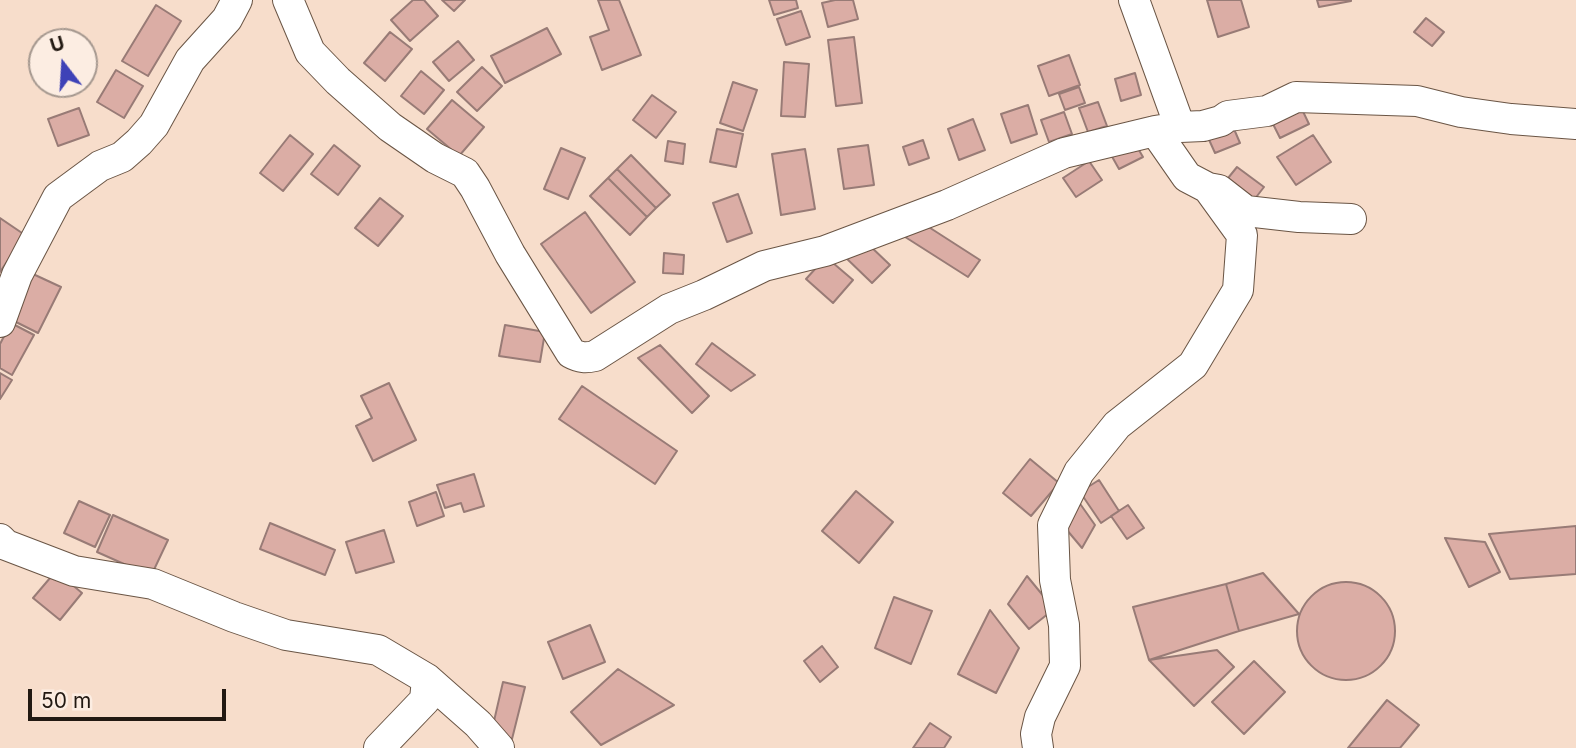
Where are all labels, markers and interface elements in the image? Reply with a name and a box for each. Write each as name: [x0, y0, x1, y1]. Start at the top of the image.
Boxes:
north arrow: [28, 28, 98, 98]
text: U: [47, 31, 67, 57]
scale bar: [32, 674, 229, 718]
text: 50 m: [41, 688, 91, 713]

